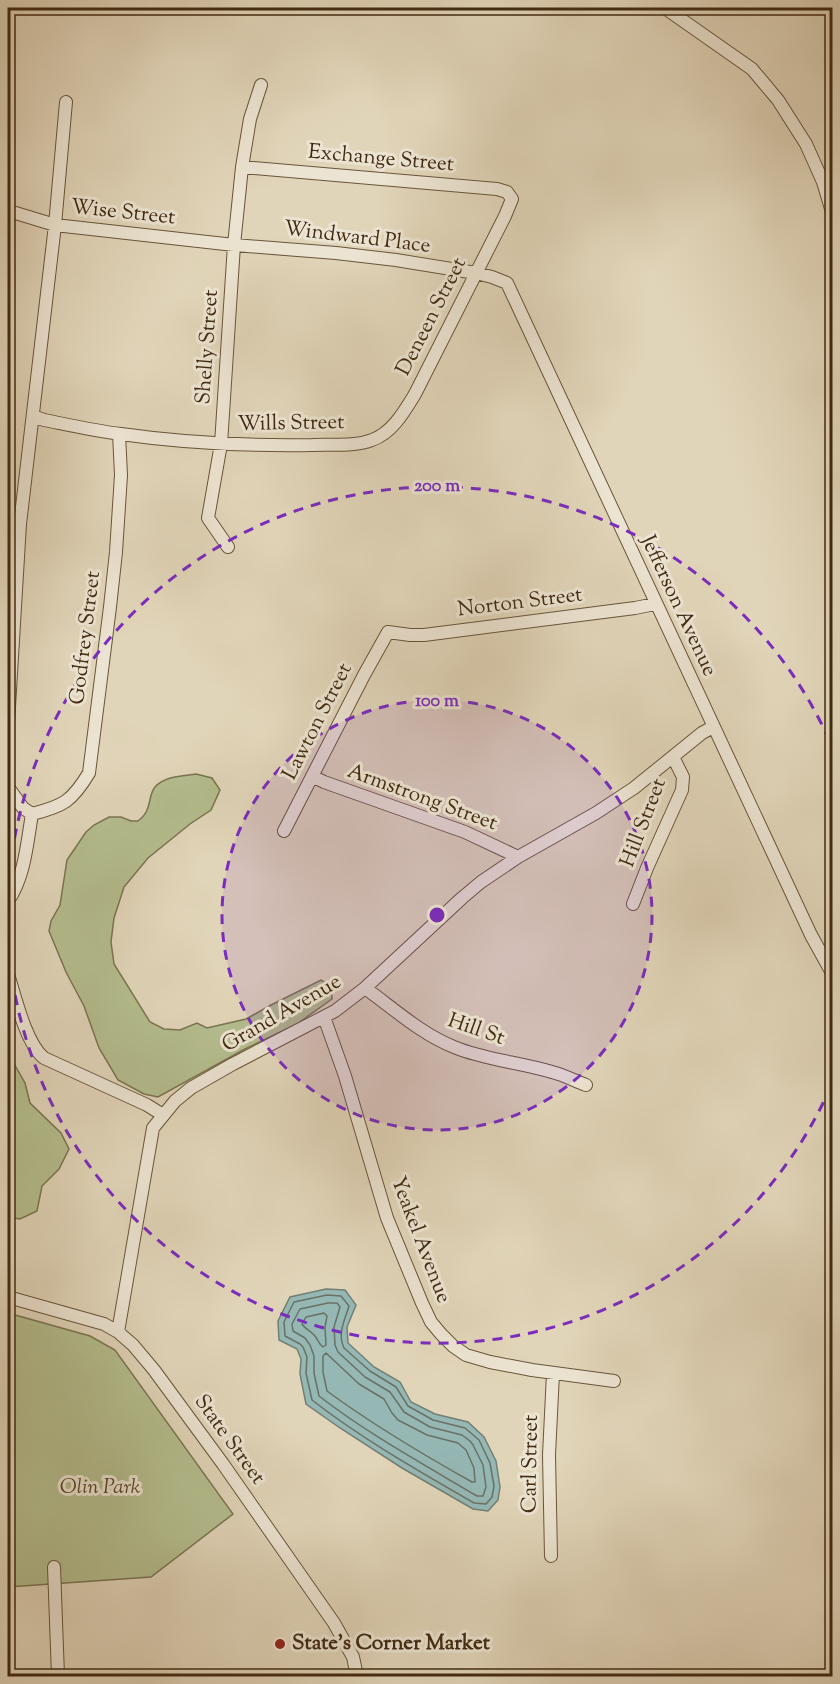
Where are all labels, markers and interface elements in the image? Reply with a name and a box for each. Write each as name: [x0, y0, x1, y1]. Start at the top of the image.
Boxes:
street label: Exchange Street: [307, 138, 455, 180]
street label: Wise Street: [69, 193, 177, 233]
street label: Windward Place: [282, 214, 432, 262]
street label: Deneen Street: [389, 253, 475, 381]
street label: Shelly Street: [189, 289, 227, 405]
street label: Wills Street: [237, 408, 345, 440]
text: 200 m: [414, 474, 460, 500]
street label: Jefferson Avenue: [632, 530, 724, 682]
street label: Godfrey Street: [63, 570, 109, 706]
street label: Norton Street: [456, 580, 584, 626]
street label: Lawton Street: [276, 658, 360, 786]
text: 100 m: [415, 689, 459, 715]
street label: Armstrong Street: [343, 757, 501, 839]
street label: Hill Street: [613, 774, 675, 872]
centre of rings: [427, 905, 447, 925]
street label: Grand Avenue: [217, 968, 347, 1060]
street label: Hill St: [443, 1006, 509, 1054]
street label: Yeakel Avenue: [382, 1172, 458, 1308]
street label: State Street: [186, 1389, 272, 1491]
street label: Carl Street: [515, 1415, 547, 1513]
park label: Olin Park: [60, 1473, 141, 1503]
place label: State's Corner Market: [292, 1629, 491, 1659]
marker: State's Corner Market: [273, 1637, 287, 1651]

